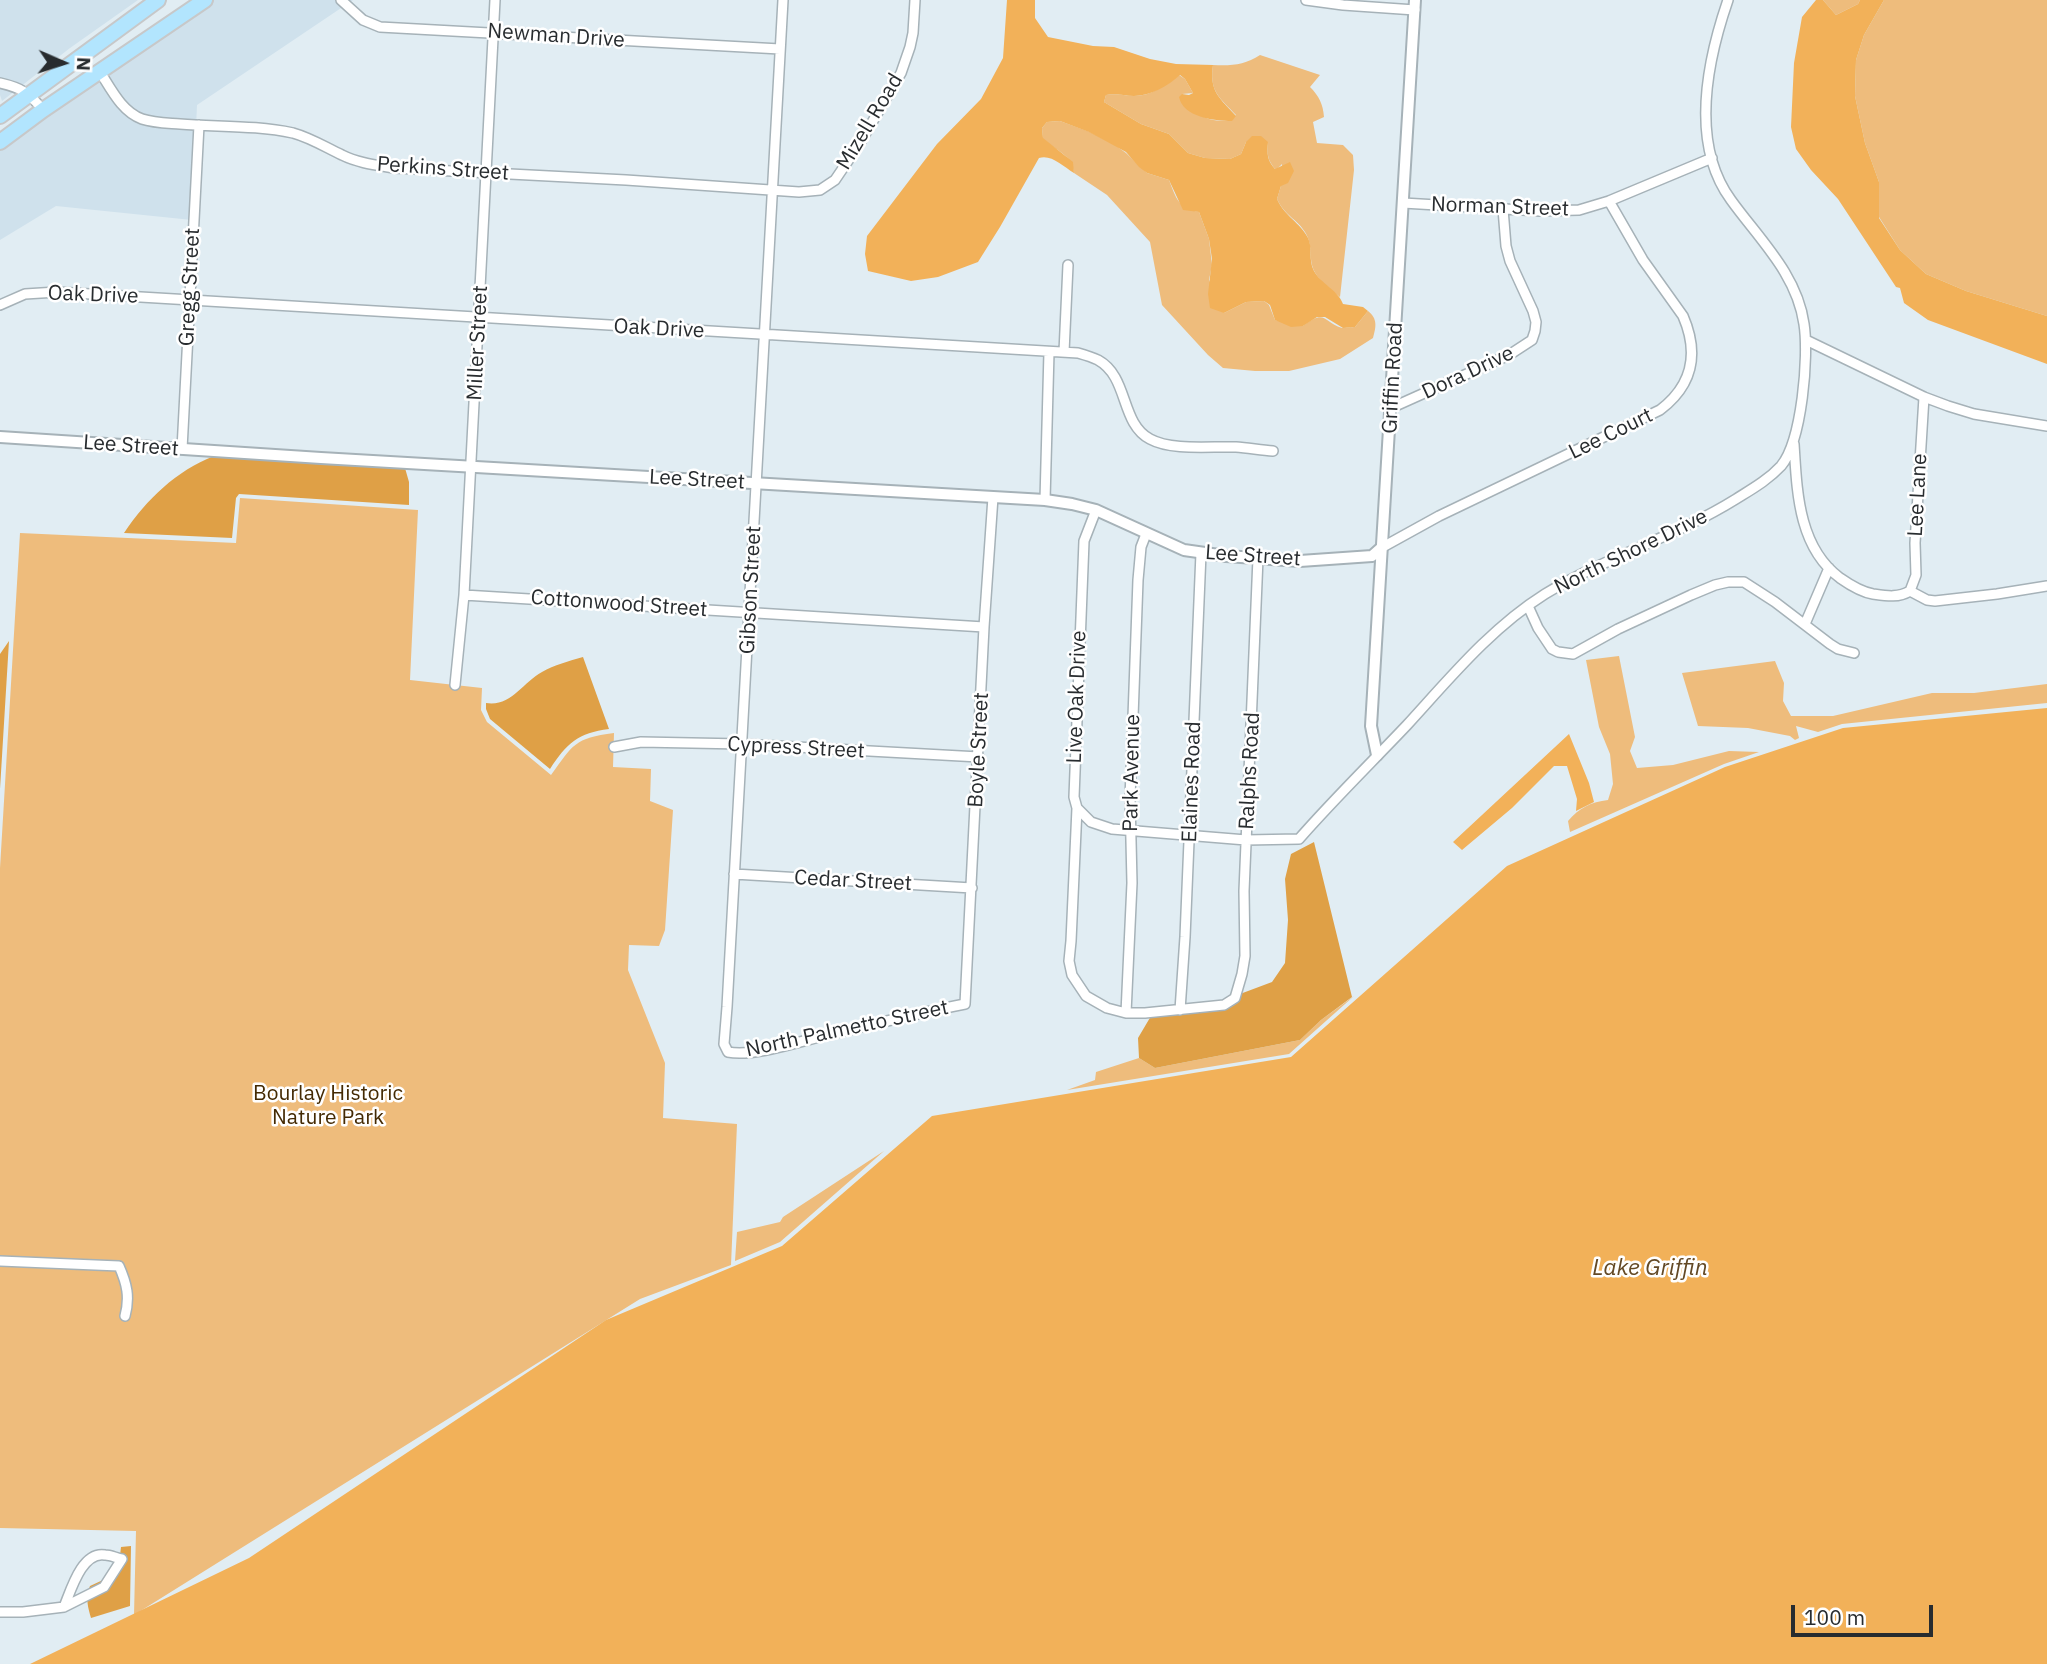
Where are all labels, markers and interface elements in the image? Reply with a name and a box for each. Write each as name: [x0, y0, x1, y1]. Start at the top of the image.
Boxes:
street label: Newman Drive: [487, 19, 625, 53]
north arrow: [28, 28, 98, 98]
text: N: [72, 57, 96, 72]
street label: Mizell Road: [831, 69, 909, 175]
street label: Perkins Street: [376, 152, 510, 186]
street label: Norman Street: [1430, 192, 1570, 222]
street label: Gregg Street: [174, 227, 206, 347]
street label: Oak Drive: [47, 281, 139, 309]
street label: Miller Street: [462, 285, 494, 401]
street label: Oak Drive: [613, 314, 705, 344]
street label: Griffin Road: [1378, 322, 1408, 434]
street label: Dora Drive: [1418, 341, 1518, 405]
street label: Lee Court: [1565, 403, 1657, 465]
street label: Lee Street: [82, 430, 180, 462]
street label: Lee Lane: [1903, 453, 1933, 537]
street label: Lee Street: [648, 465, 746, 495]
street label: North Shore Drive: [1550, 504, 1712, 600]
street label: Gibson Street: [735, 525, 767, 655]
street label: Lee Street: [1204, 540, 1302, 572]
street label: Cottonwood Street: [530, 585, 708, 623]
street label: Live Oak Drive: [1062, 630, 1092, 764]
street label: Boyle Street: [963, 692, 995, 808]
street label: Ralphs Road: [1234, 712, 1266, 830]
street label: Park Avenue: [1118, 714, 1146, 832]
street label: Elaines Road: [1177, 721, 1207, 843]
street label: Cypress Street: [727, 732, 865, 764]
street label: Cedar Street: [793, 865, 913, 897]
street label: North Palmetto Street: [743, 995, 951, 1063]
park label: Bourlay Historic Nature Park: [253, 1081, 403, 1131]
water label: Lake Griffin: [1592, 1254, 1708, 1282]
scale bar: [1795, 1590, 1937, 1634]
text: 100 m: [1804, 1603, 1865, 1631]

